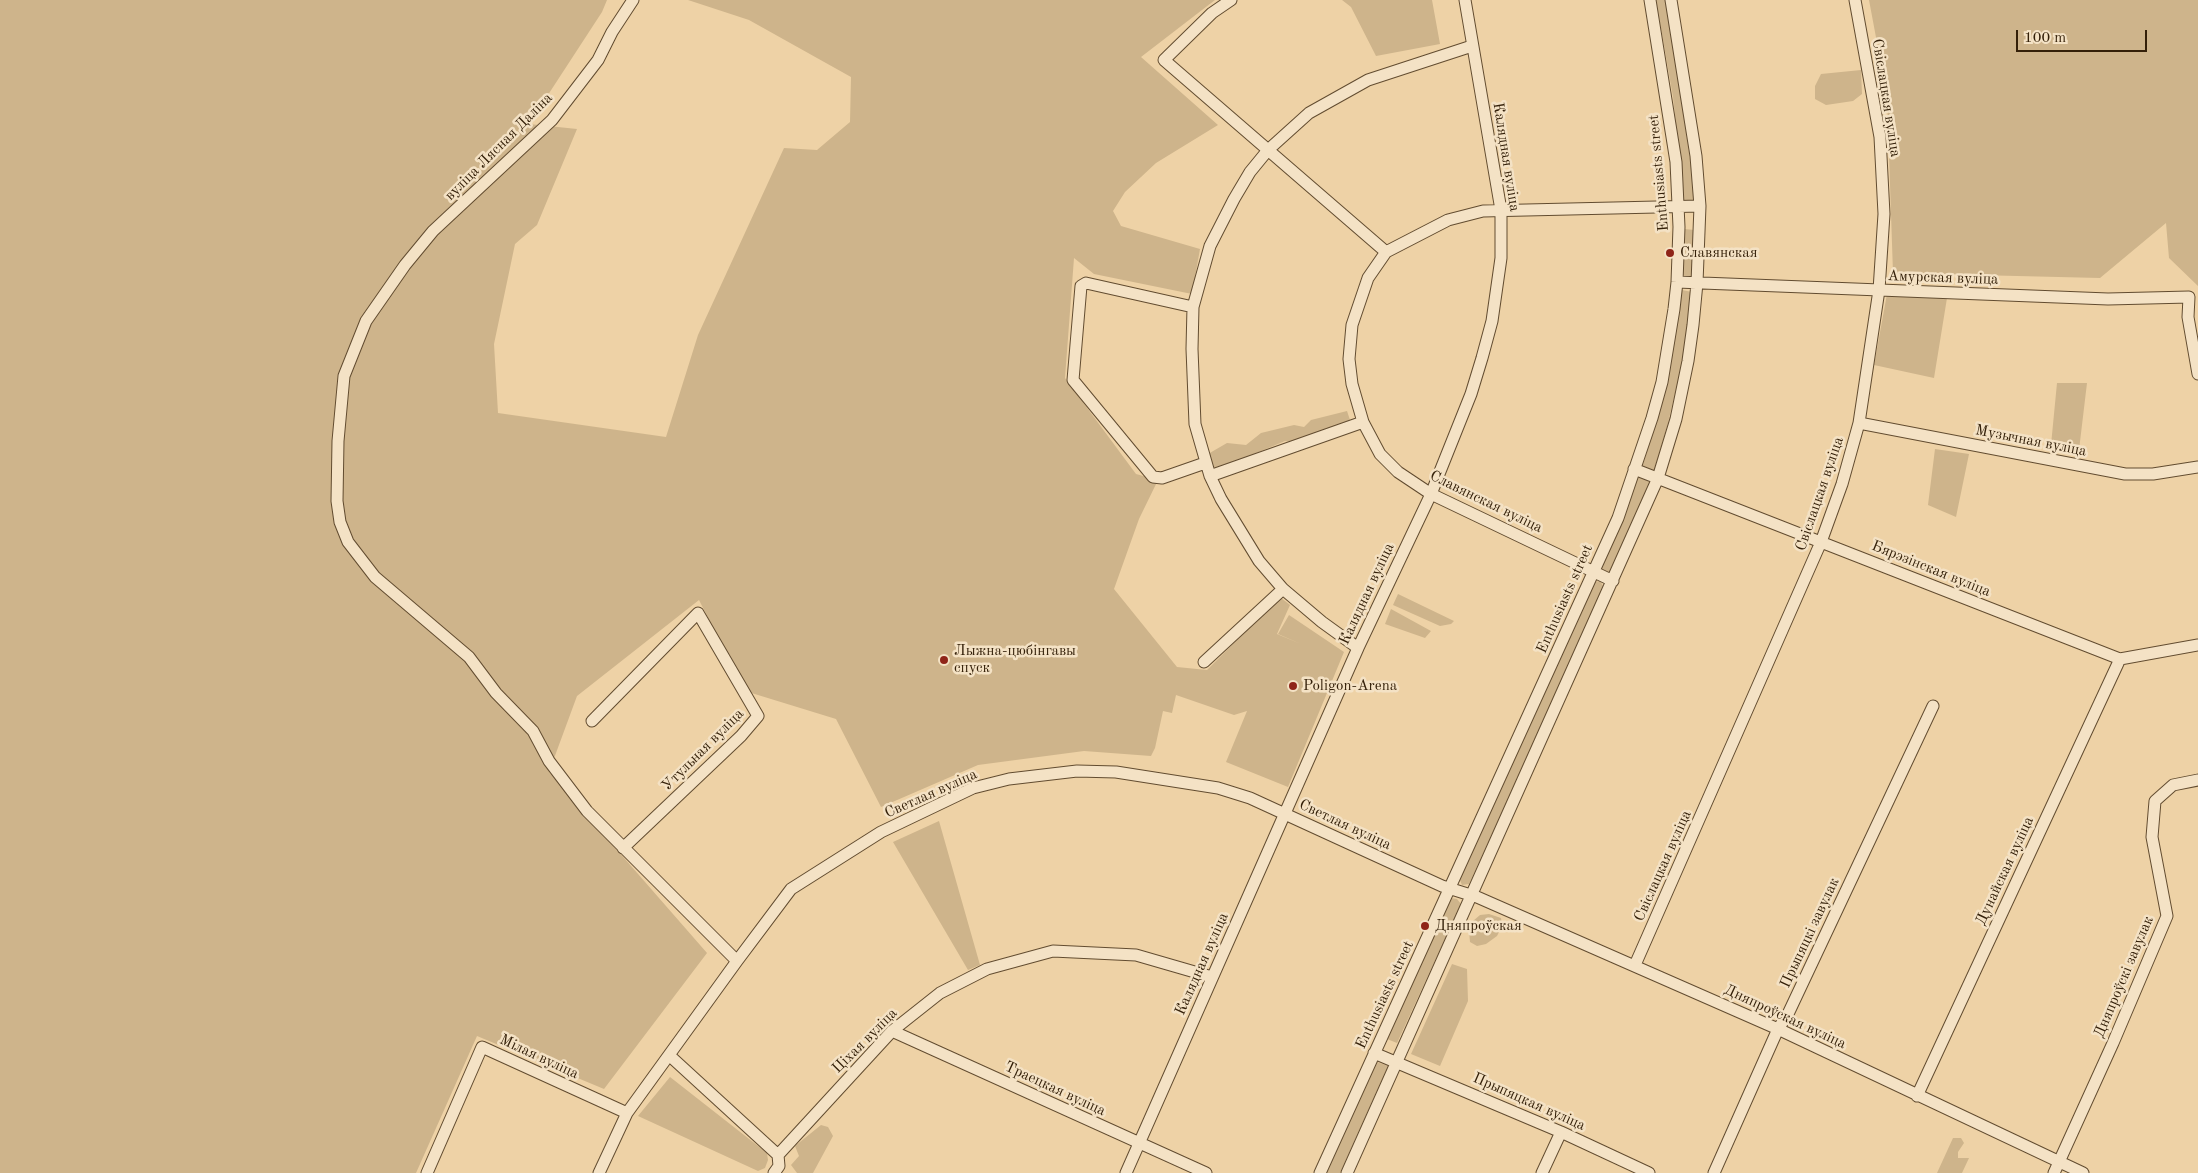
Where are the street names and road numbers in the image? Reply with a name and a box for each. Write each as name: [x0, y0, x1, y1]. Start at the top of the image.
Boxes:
street label: Свіслацкая вуліца: [1868, 38, 1904, 158]
street label: вуліца Лясная Даліна: [441, 89, 557, 205]
street label: Калядная вуліца: [1488, 101, 1524, 213]
street label: Enthusiasts street: [1645, 114, 1673, 232]
street label: Амурская вуліца: [1887, 267, 1999, 289]
street label: Музычная вуліца: [1974, 421, 2088, 461]
street label: Свіслацкая вуліца: [1792, 435, 1848, 553]
street label: Славянская вуліца: [1427, 467, 1545, 537]
street label: Бярэзінская вуліца: [1869, 537, 1993, 601]
street label: Калядная вуліца: [1336, 540, 1398, 648]
street label: Enthusiasts street: [1533, 542, 1597, 656]
street label: Утульная вуліца: [658, 705, 748, 795]
street label: Светлая вуліца: [882, 766, 980, 822]
street label: Светлая вуліца: [1296, 796, 1394, 854]
street label: Свіслацкая вуліца: [1630, 808, 1696, 924]
street label: Дунайская вуліца: [1972, 814, 2038, 928]
street label: Прыпяцкі завулак: [1777, 875, 1843, 991]
street label: Калядная вуліца: [1171, 910, 1233, 1018]
street label: Дняпроўскі завулак: [2090, 913, 2158, 1041]
street label: Enthusiasts street: [1352, 938, 1418, 1052]
street label: Дняпроўская вуліца: [1721, 981, 1849, 1053]
street label: Ціхая вуліца: [829, 1005, 901, 1077]
street label: Мілая вуліца: [497, 1031, 581, 1083]
street label: Траецкая вуліца: [1002, 1058, 1108, 1120]
street label: Прыпяцкая вуліца: [1470, 1069, 1588, 1135]

